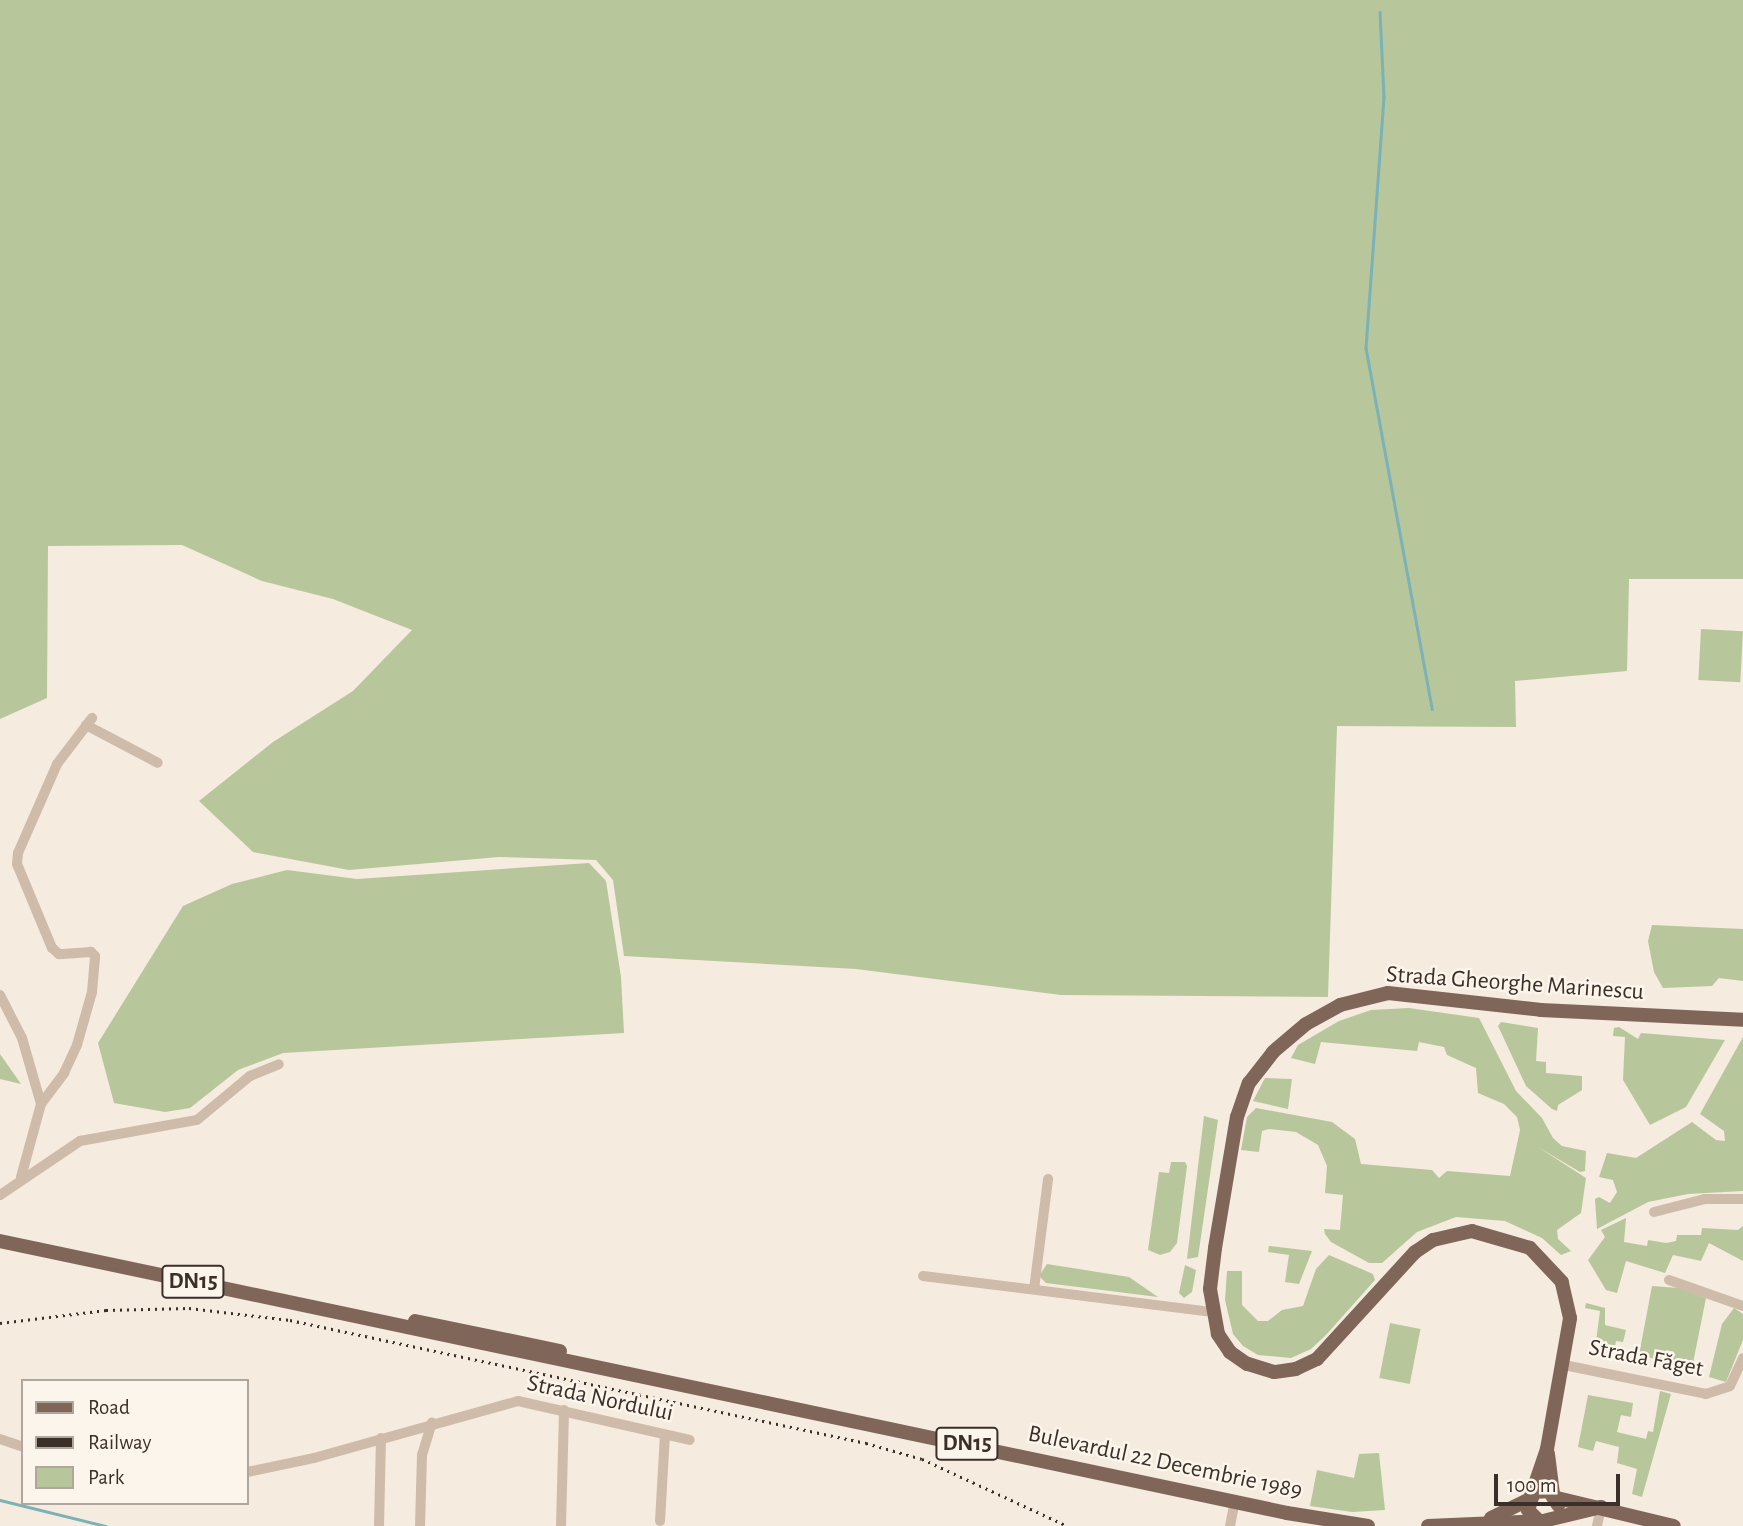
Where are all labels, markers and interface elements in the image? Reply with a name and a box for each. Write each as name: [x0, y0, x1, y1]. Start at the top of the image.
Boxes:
street label: Strada Gheorghe Marinescu: [1385, 961, 1645, 1007]
road number: DN15: [160, 1262, 226, 1302]
street label: Strada Făget: [1586, 1334, 1706, 1384]
street label: Strada Nordului: [524, 1369, 676, 1429]
legend: [21, 1379, 248, 1505]
text: Road: [88, 1397, 130, 1418]
street label: Bulevardul 22 Decembrie 1989: [1025, 1420, 1305, 1506]
road number: DN15: [934, 1424, 1000, 1464]
text: Railway: [88, 1432, 151, 1453]
scale bar: [1498, 1460, 1624, 1504]
text: Park: [88, 1467, 124, 1488]
text: 100 m: [1507, 1475, 1557, 1496]

